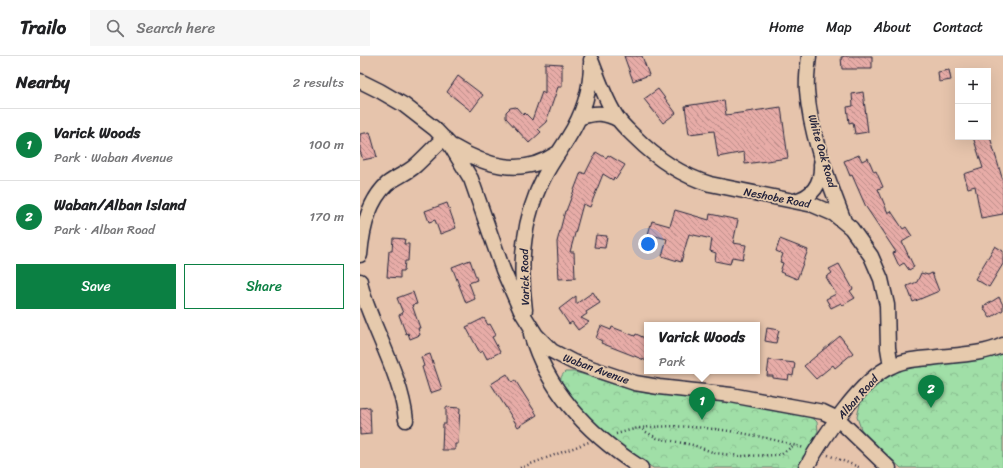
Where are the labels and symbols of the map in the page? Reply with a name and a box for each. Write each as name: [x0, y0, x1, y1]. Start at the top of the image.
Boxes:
street label: White Oak Road: [802, 112, 842, 191]
street label: Neshobe Road: [742, 182, 813, 214]
your location: [638, 234, 658, 254]
street label: Varick Road: [515, 247, 535, 305]
street label: Waban Avenue: [560, 348, 632, 390]
street label: Alban Road: [832, 370, 884, 424]
pin: 2: [918, 375, 944, 408]
pin: 1: [689, 387, 715, 420]

